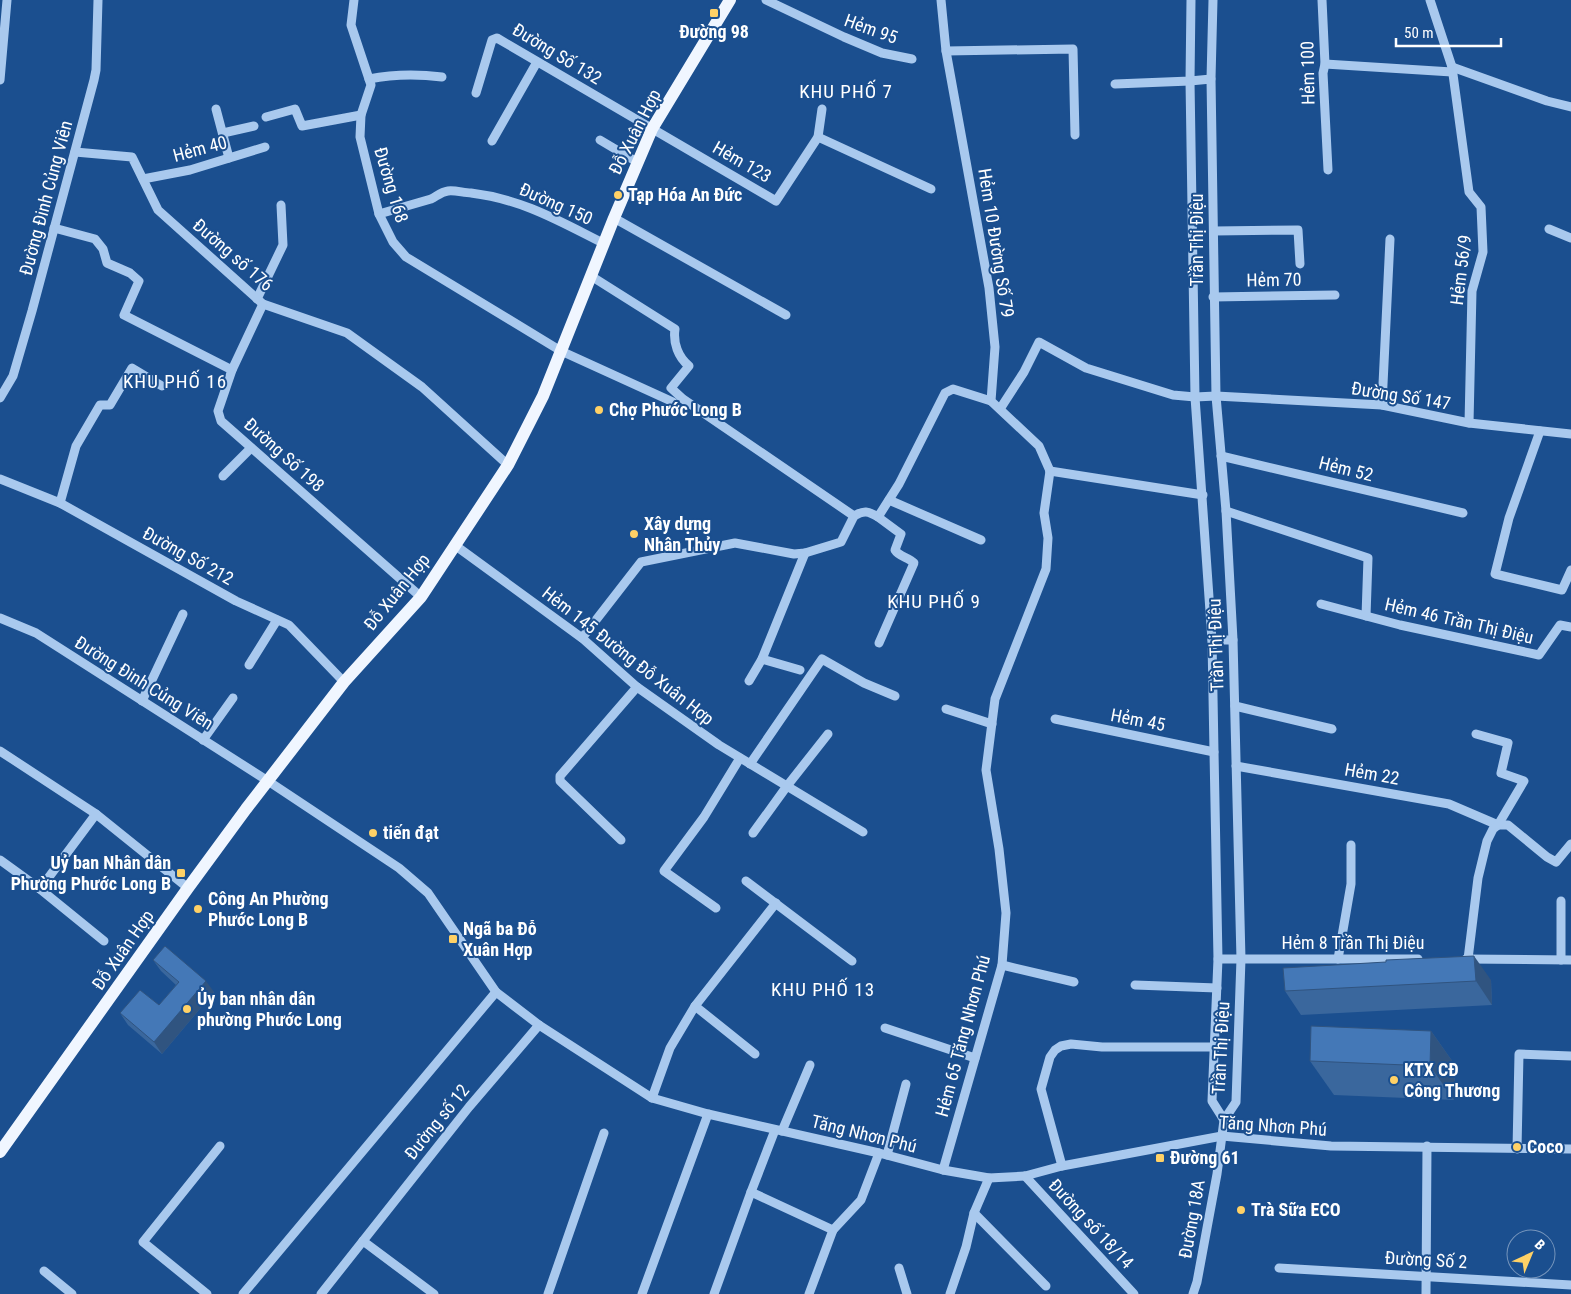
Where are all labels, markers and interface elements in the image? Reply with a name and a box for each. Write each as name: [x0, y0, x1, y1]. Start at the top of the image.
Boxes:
marker: Đường 98: [708, 7, 720, 19]
street label: Hẻm 95: [842, 9, 901, 48]
scale bar: [1396, 15, 1501, 47]
street label: Đường Số 132: [509, 19, 606, 88]
place label: Đường 98: [679, 21, 749, 42]
text: 50 m: [1404, 24, 1434, 42]
street label: Hẻm 100: [1296, 41, 1319, 105]
district label: KHU PHỐ 7: [799, 79, 893, 103]
street label: Đỗ Xuân Hợp: [604, 86, 665, 178]
street label: Đường Đinh Củng Viên: [15, 118, 76, 278]
street label: Hẻm 40: [171, 131, 229, 166]
street label: Hẻm 123: [709, 136, 775, 187]
street label: Đường 168: [370, 145, 413, 225]
street label: Hẻm 10 Đường Số 79: [974, 167, 1019, 319]
street label: Đường 150: [516, 178, 596, 229]
place label: Tạp Hóa An Đức: [628, 184, 742, 205]
marker: Tạp Hóa An Đức: [612, 189, 624, 201]
street label: Trần Thị Điệu: [1186, 193, 1207, 287]
street label: Đường số 176: [189, 214, 278, 295]
street label: Hẻm 56/9: [1446, 234, 1475, 306]
street label: Hẻm 70: [1246, 269, 1302, 290]
district label: KHU PHỐ 16: [123, 369, 227, 393]
street label: Đường Số 147: [1350, 377, 1452, 414]
place label: Chợ Phước Long B: [609, 399, 742, 420]
marker: Chợ Phước Long B: [593, 404, 605, 416]
street label: Đường Số 198: [240, 413, 329, 496]
street label: Hẻm 52: [1317, 452, 1375, 485]
place label: Xây dựng Nhân Thủy: [644, 513, 720, 555]
street label: Đường Số 212: [139, 522, 237, 589]
marker: Xây dựng Nhân Thủy: [628, 528, 640, 540]
street label: Đỗ Xuân Hợp: [359, 549, 434, 634]
street label: Hẻm 145 Đường Đỗ Xuân Hợp: [538, 582, 718, 729]
district label: KHU PHỐ 9: [887, 589, 981, 613]
street label: Hẻm 46 Trần Thị Điệu: [1383, 593, 1535, 648]
street label: Trần Thị Điệu: [1203, 598, 1228, 692]
street label: Đường Đinh Củng Viên: [71, 631, 217, 734]
street label: Hẻm 45: [1109, 704, 1167, 735]
street label: Hẻm 22: [1343, 758, 1401, 789]
place label: tiến đạt: [383, 822, 439, 843]
marker: tiến đạt: [367, 827, 379, 839]
place label: Uỷ ban Nhân dân Phường Phước Long B: [11, 852, 171, 894]
marker: Uỷ ban Nhân dân Phường Phước Long B: [175, 867, 187, 879]
place label: Công An Phường Phước Long B: [208, 888, 329, 930]
marker: Công An Phường Phước Long B: [192, 903, 204, 915]
street label: Đỗ Xuân Hợp: [87, 906, 158, 994]
place label: Ngã ba Đỗ Xuân Hợp: [463, 918, 537, 960]
street label: Hẻm 8 Trần Thị Điệu: [1281, 932, 1425, 953]
marker: Ngã ba Đỗ Xuân Hợp: [447, 933, 459, 945]
street label: Hẻm 65 Tăng Nhơn Phú: [931, 953, 994, 1119]
district label: KHU PHỐ 13: [771, 977, 875, 1001]
place label: Ủy ban nhân dân phường Phước Long: [197, 987, 342, 1030]
street label: Trần Thị Điệu: [1208, 1001, 1233, 1095]
marker: Ủy ban nhân dân phường Phước Long: [181, 1003, 193, 1015]
place label: KTX CĐ Công Thương: [1404, 1059, 1500, 1101]
marker: KTX CĐ Công Thương: [1388, 1074, 1400, 1086]
street label: Đường số 12: [400, 1080, 473, 1163]
street label: Tăng Nhơn Phú: [809, 1110, 919, 1157]
street label: Tăng Nhơn Phú: [1219, 1111, 1328, 1140]
place label: Coco: [1527, 1136, 1563, 1157]
marker: Coco: [1511, 1141, 1523, 1153]
place label: Đường 61: [1170, 1147, 1240, 1168]
marker: Đường 61: [1154, 1152, 1166, 1164]
street label: Đường số 18/14: [1045, 1175, 1138, 1273]
street label: Đường 18A: [1174, 1177, 1209, 1260]
place label: Trà Sữa ECO: [1251, 1199, 1341, 1220]
marker: Trà Sữa ECO: [1235, 1204, 1247, 1216]
north arrow: [1506, 1229, 1556, 1279]
text: B: [1532, 1236, 1549, 1253]
street label: Đường Số 2: [1384, 1247, 1468, 1272]

